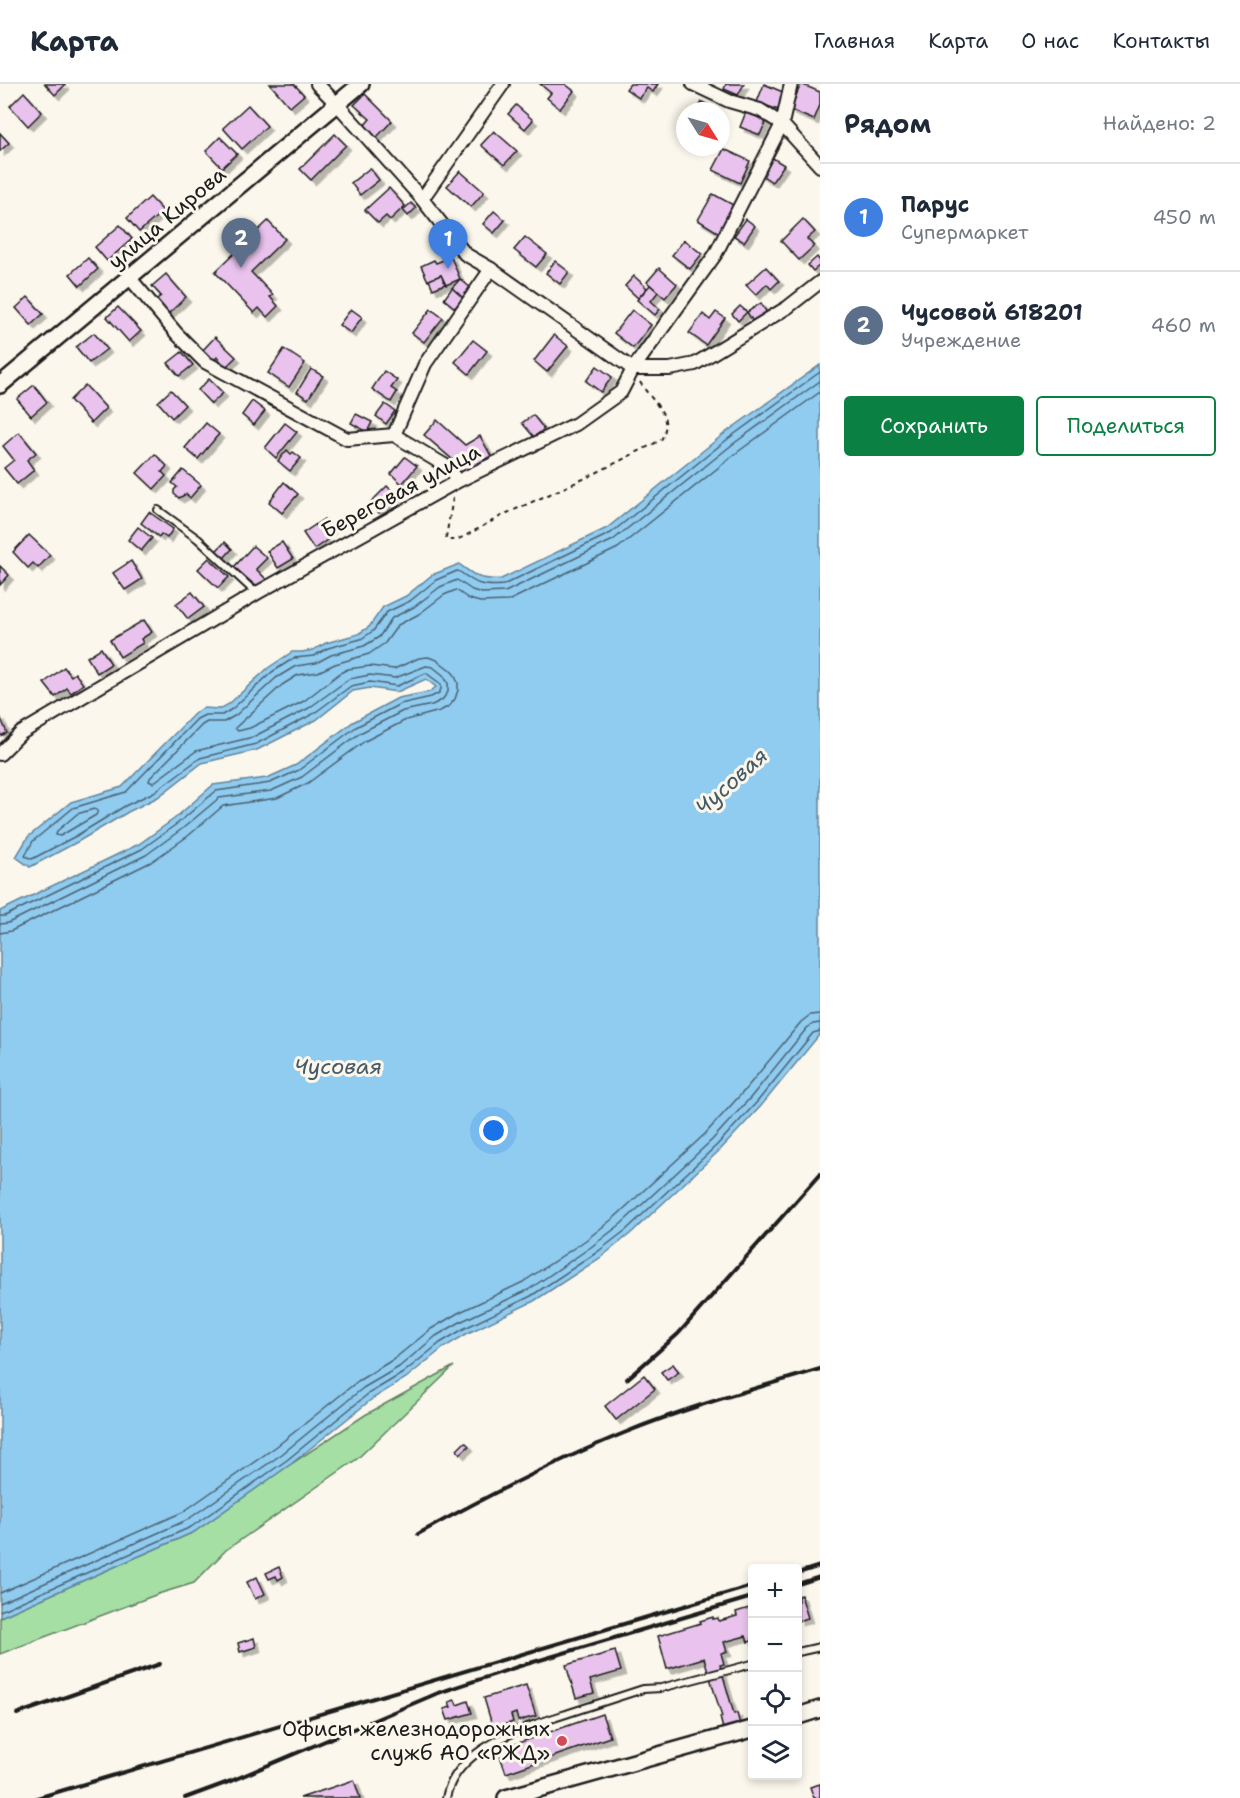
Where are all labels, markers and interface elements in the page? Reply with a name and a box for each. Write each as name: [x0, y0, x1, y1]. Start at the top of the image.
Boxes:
text: Карта: [30, 22, 119, 60]
text: Главная: [814, 27, 895, 55]
text: Карта: [928, 27, 988, 55]
text: О нас: [1021, 27, 1079, 55]
text: Контакты: [1112, 27, 1210, 55]
north arrow: [676, 102, 730, 156]
text: Рядом: [844, 106, 931, 141]
text: Найдено: 2: [1103, 110, 1216, 136]
street label: улица Кирова: [102, 160, 232, 276]
text: Парус: [901, 190, 969, 219]
text: 1: [859, 204, 868, 230]
text: 450 m: [1152, 204, 1216, 230]
pin: 2: [222, 218, 260, 268]
text: Супермаркет: [901, 219, 1028, 245]
pin: 1: [428, 220, 468, 269]
text: Чусовой 618201: [901, 298, 1083, 327]
text: 2: [857, 312, 871, 338]
text: 460 m: [1151, 312, 1216, 338]
text: Учреждение: [901, 327, 1021, 353]
button: Сохранить: [844, 396, 1024, 456]
button: Поделиться: [1036, 396, 1216, 456]
street label: Береговая улица: [317, 437, 485, 545]
water label: Чусовая: [689, 741, 774, 821]
water label: Чусовая: [294, 1052, 382, 1081]
your location: [479, 1116, 508, 1145]
map controls: [748, 1564, 802, 1780]
button: +: [748, 1564, 802, 1618]
button: −: [748, 1618, 802, 1672]
button: locate: [748, 1672, 802, 1726]
place label: Офисы железнодорожных служб АО «РЖД»: [282, 1715, 550, 1767]
button: layers: [748, 1726, 802, 1780]
marker: Офисы железнодорожных служб АО «РЖД»: [555, 1734, 569, 1748]

